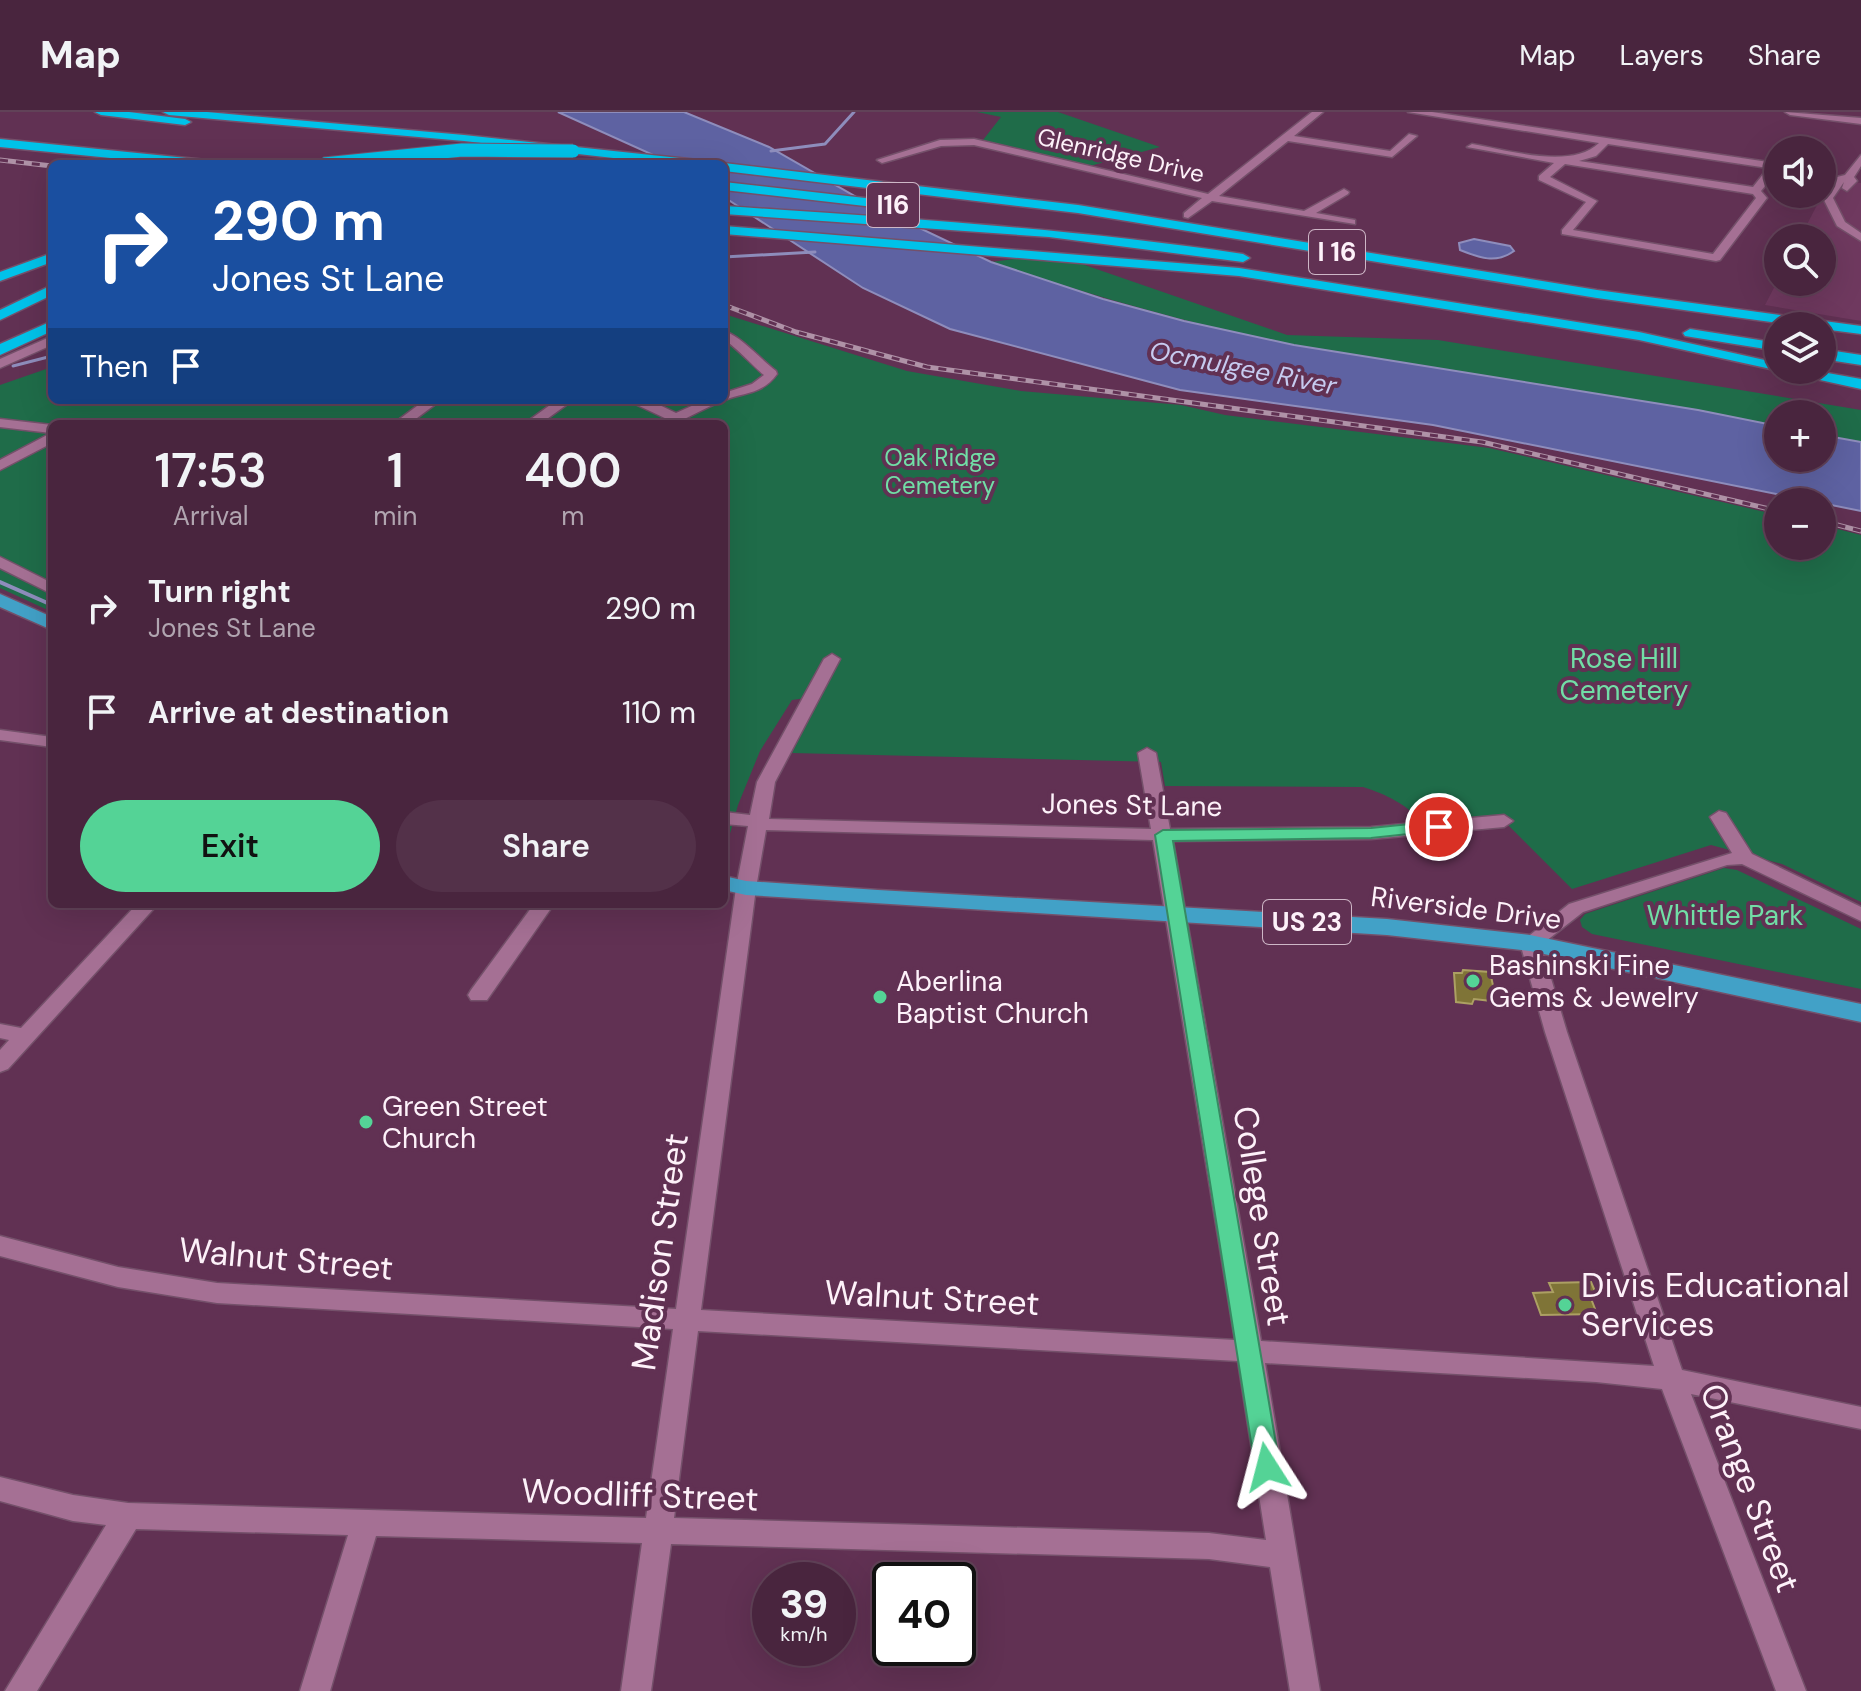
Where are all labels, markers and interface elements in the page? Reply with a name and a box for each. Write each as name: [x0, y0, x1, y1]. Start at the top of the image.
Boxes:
text: Map: [40, 30, 121, 80]
text: Map: [1519, 37, 1576, 74]
text: Layers: [1620, 37, 1704, 74]
text: Share: [1748, 37, 1821, 74]
street label: Glenridge Drive: [1034, 121, 1208, 189]
map controls: [1764, 136, 1836, 560]
button: sound: [1764, 136, 1836, 208]
road number: I16: [867, 183, 919, 227]
text: 290 m: [212, 184, 385, 257]
icon: right: [80, 192, 184, 296]
button: search: [1764, 224, 1836, 296]
road number: I 16: [1309, 230, 1365, 274]
text: Jones St Lane: [212, 255, 444, 302]
button: layers: [1764, 312, 1836, 384]
water label: Ocmulgee River: [1147, 333, 1341, 403]
icon: arrive: [164, 344, 208, 388]
text: Then: [80, 347, 148, 386]
button: +: [1764, 400, 1836, 472]
text: 17:53: [154, 439, 267, 502]
text: 1: [387, 439, 404, 502]
text: 400: [524, 439, 622, 502]
park label: Oak Ridge Cemetery: [884, 442, 996, 501]
button: −: [1764, 488, 1836, 560]
text: Arrival: [173, 499, 248, 533]
text: min: [373, 499, 418, 533]
text: m: [561, 499, 584, 533]
text: Turn right: [148, 572, 291, 611]
icon: right: [80, 586, 124, 630]
text: 290 m: [605, 589, 696, 628]
text: Jones St Lane: [148, 611, 316, 645]
park label: Rose Hill Cemetery: [1560, 640, 1688, 709]
icon: arrive: [80, 690, 124, 734]
text: Arrive at destination: [148, 693, 449, 732]
text: 110 m: [622, 693, 696, 732]
street label: Jones St Lane: [1041, 785, 1223, 825]
pin: [1405, 793, 1473, 861]
button: Exit: [80, 800, 380, 892]
button: Share: [396, 800, 696, 892]
icon: arrive: [1417, 805, 1461, 849]
street label: Riverside Drive: [1369, 878, 1563, 938]
park label: Whittle Park: [1647, 897, 1803, 934]
road number: US 23: [1263, 900, 1351, 944]
place label: Bashinski Fine Gems & Jewelry: [1489, 947, 1699, 1016]
place label: Aberlina Baptist Church: [896, 963, 1089, 1032]
marker: Bashinski Fine Gems & Jewelry: [1464, 972, 1482, 990]
marker: Aberlina Baptist Church: [871, 988, 889, 1006]
place label: Green Street Church: [382, 1088, 548, 1157]
street label: College Street: [1222, 1103, 1302, 1329]
marker: Green Street Church: [357, 1113, 375, 1131]
street label: Madison Street: [621, 1131, 699, 1373]
street label: Walnut Street: [177, 1227, 395, 1291]
place label: Divis Educational Services: [1581, 1263, 1849, 1347]
street label: Walnut Street: [823, 1270, 1041, 1326]
marker: Divis Educational Services: [1556, 1296, 1574, 1314]
street label: Orange Street: [1690, 1377, 1810, 1599]
position arrow: [1225, 1425, 1309, 1509]
street label: Woodliff Street: [521, 1468, 759, 1522]
speed limit sign: 40: [872, 1562, 976, 1666]
text: 39: [780, 1578, 828, 1630]
text: km/h: [780, 1621, 828, 1647]

